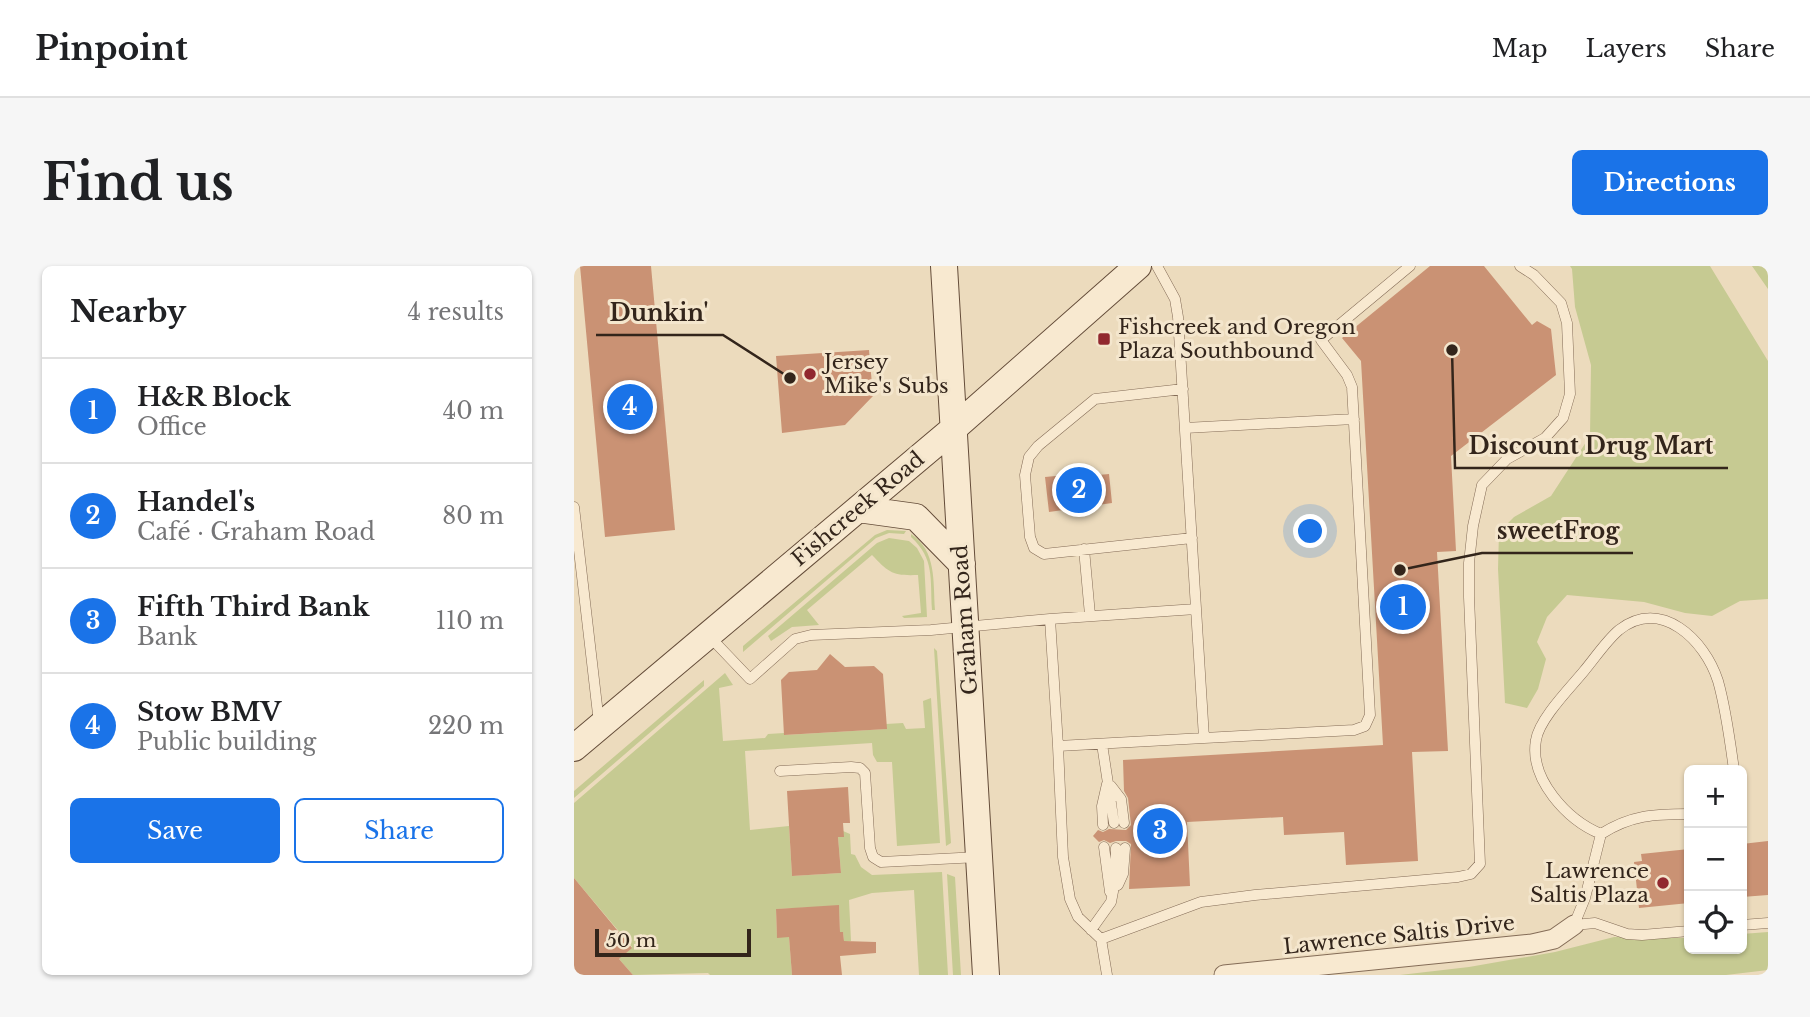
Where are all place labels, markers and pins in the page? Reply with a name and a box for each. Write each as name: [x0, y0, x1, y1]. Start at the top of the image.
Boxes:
callout: Dunkin': [596, 291, 723, 335]
place label: Fishcreek and Oregon Plaza Southbound: [1118, 314, 1356, 364]
marker: Fishcreek and Oregon Plaza Southbound: [1096, 331, 1112, 347]
place label: Jersey Mike's Subs: [821, 349, 949, 399]
marker: Jersey Mike's Subs: [802, 366, 818, 382]
pin: 4: [607, 381, 653, 433]
callout: Discount Drug Mart: [1455, 424, 1728, 468]
pin: 2: [1056, 464, 1102, 516]
callout: sweetFrog: [1482, 509, 1633, 553]
pin: 1: [1380, 581, 1426, 633]
pin: 3: [1137, 805, 1183, 857]
place label: Lawrence Saltis Plaza: [1530, 858, 1649, 908]
marker: Lawrence Saltis Plaza: [1655, 875, 1671, 891]

